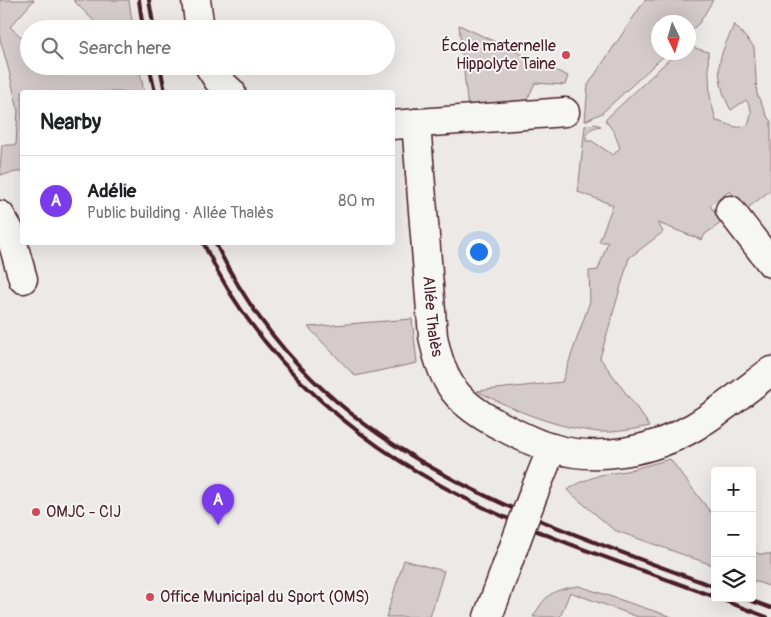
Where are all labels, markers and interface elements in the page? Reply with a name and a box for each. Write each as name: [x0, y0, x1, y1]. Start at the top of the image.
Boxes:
north arrow: [651, 15, 696, 60]
search box: [20, 20, 395, 75]
icon: search: [38, 34, 66, 62]
text: Search here: [78, 36, 171, 60]
place label: École maternelle Hippolyte Taine: [441, 36, 556, 74]
marker: École maternelle Hippolyte Taine: [560, 49, 572, 61]
text: Nearby: [40, 109, 101, 136]
text: Adélie: [87, 179, 136, 203]
text: A: [51, 191, 61, 211]
text: 80 m: [338, 191, 375, 211]
text: Public building · Allée Thalès: [87, 203, 273, 223]
your location: [466, 239, 492, 265]
street label: Allée Thalès: [418, 275, 447, 359]
map controls: [711, 467, 756, 602]
button: +: [711, 467, 756, 512]
pin: A: [202, 484, 234, 525]
place label: OMJC - CIJ: [46, 502, 121, 522]
marker: OMJC - CIJ: [30, 506, 42, 518]
button: −: [711, 512, 756, 557]
button: layers: [711, 557, 756, 602]
place label: Office Municipal du Sport (OMS): [160, 587, 370, 607]
marker: Office Municipal du Sport (OMS): [144, 591, 156, 603]

